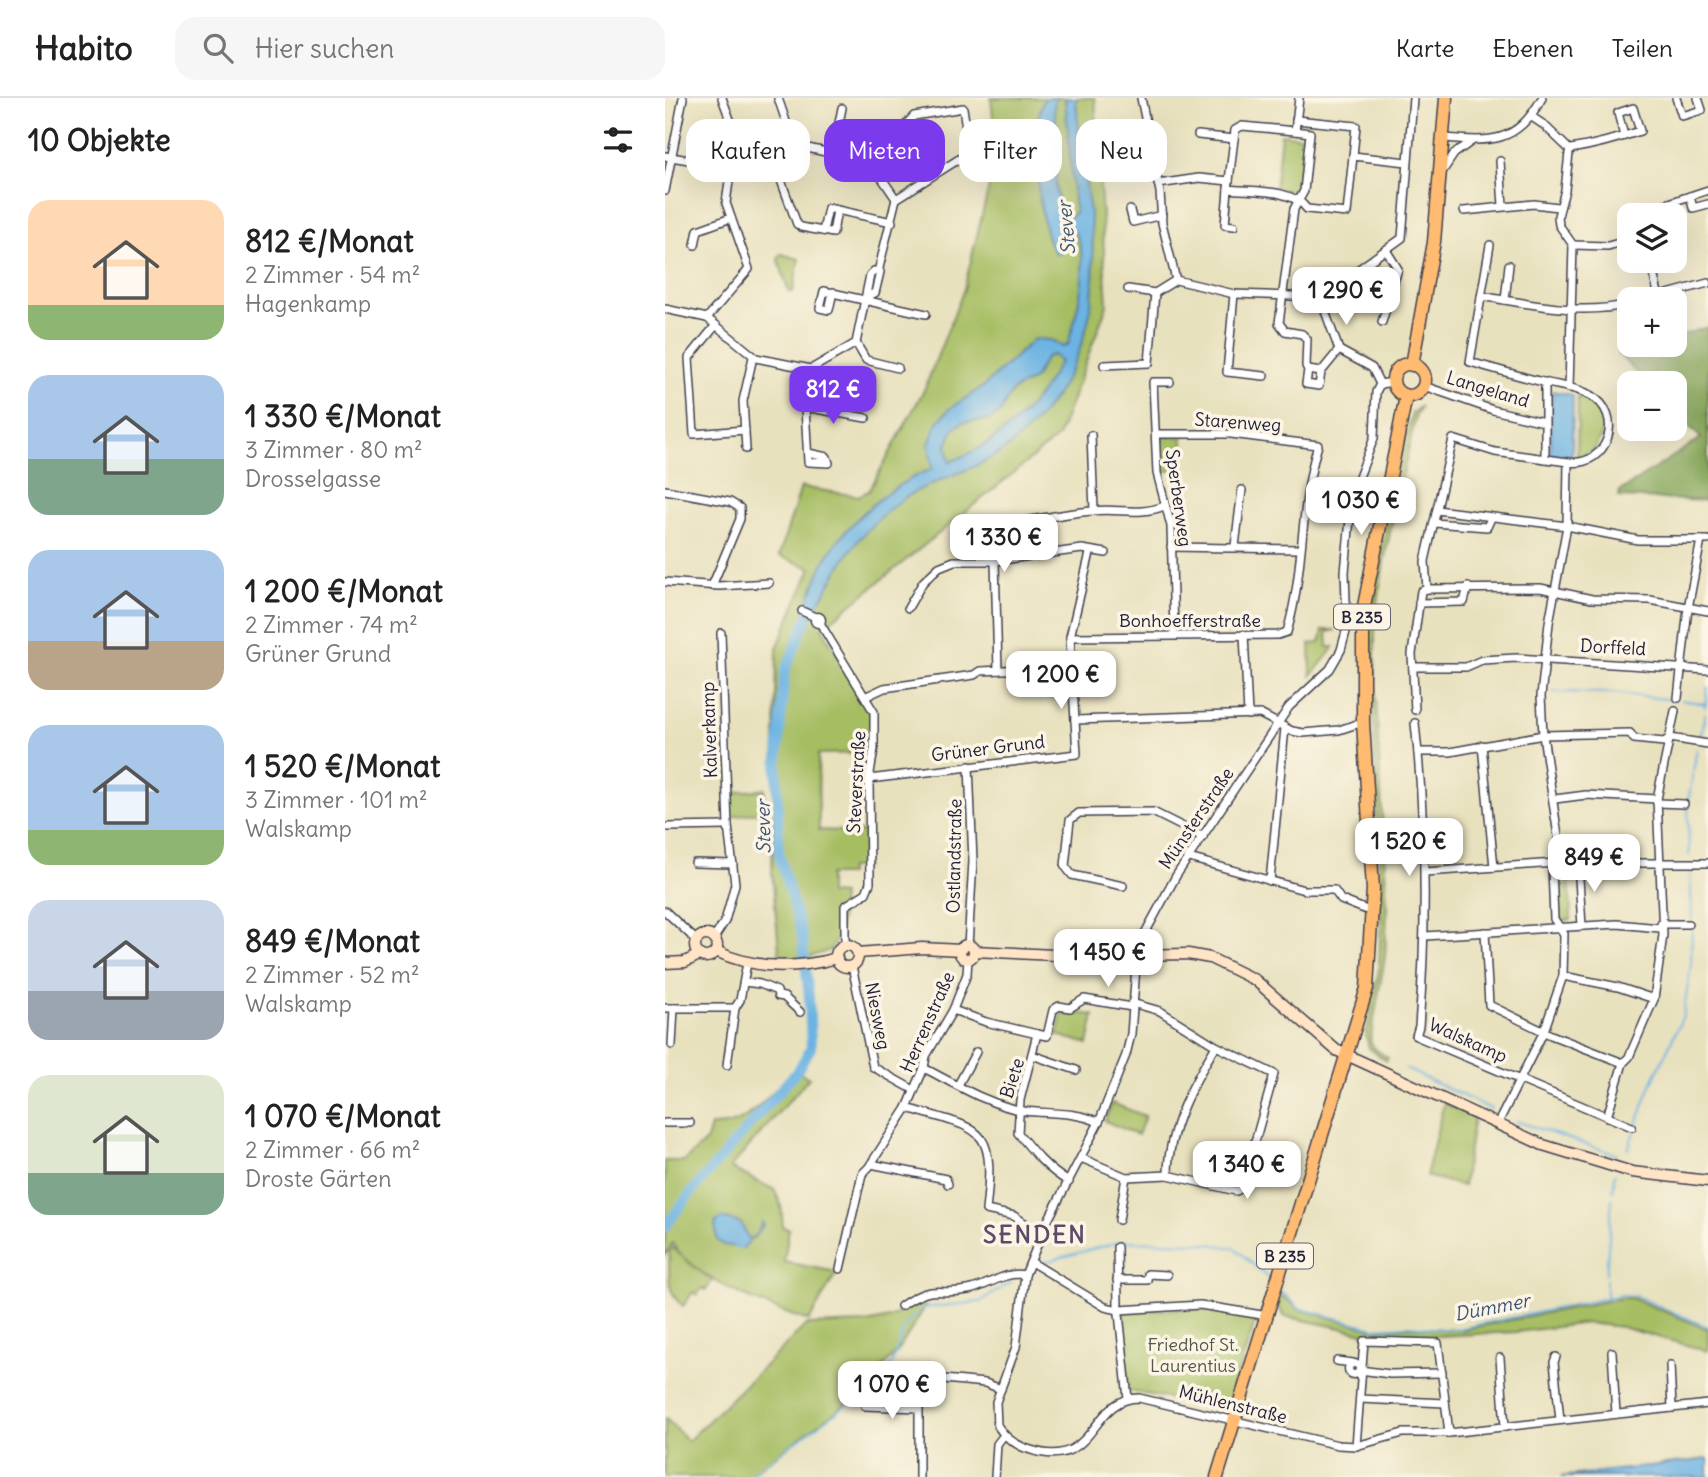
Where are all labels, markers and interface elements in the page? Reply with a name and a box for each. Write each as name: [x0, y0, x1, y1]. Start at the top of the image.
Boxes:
search box: [175, 17, 665, 80]
text: Habito: [35, 27, 133, 69]
icon: search: [199, 29, 237, 67]
text: Hier suchen: [255, 32, 394, 65]
text: Karte: [1396, 33, 1455, 63]
text: Ebenen: [1493, 33, 1574, 63]
text: Teilen: [1612, 33, 1673, 63]
chip: Kaufen: [686, 119, 810, 182]
chip: Mieten: [824, 119, 945, 182]
chip: Filter: [959, 119, 1062, 182]
chip: Neu: [1076, 119, 1167, 182]
text: 10 Objekte: [28, 121, 171, 159]
icon: filters: [599, 121, 637, 159]
water label: Stever: [1052, 198, 1080, 256]
map controls: [1617, 203, 1687, 441]
button: layers: [1617, 203, 1687, 273]
text: 812 €/Monat: [245, 222, 414, 260]
icon: home: [84, 228, 168, 312]
text: 2 Zimmer · 54 m²: [245, 260, 420, 289]
pin: 1 290 €: [1281, 268, 1411, 327]
text: 1 290 €: [1308, 275, 1384, 304]
button: +: [1617, 287, 1687, 357]
text: Hagenkamp: [245, 289, 371, 318]
pin: 812 €: [784, 366, 882, 426]
street label: Langeland: [1444, 366, 1533, 413]
button: −: [1617, 371, 1687, 441]
text: 812 €: [805, 374, 861, 403]
text: 1 330 €/Monat: [245, 397, 441, 435]
icon: home: [84, 403, 168, 487]
street label: Starenweg: [1194, 408, 1282, 436]
text: 3 Zimmer · 80 m²: [245, 435, 423, 464]
street label: Sperberweg: [1161, 448, 1197, 548]
text: Drosselgasse: [245, 464, 381, 493]
pin: 1 030 €: [1296, 478, 1426, 537]
text: 1 030 €: [1322, 485, 1400, 514]
pin: 1 330 €: [939, 514, 1069, 574]
text: 1 330 €: [966, 522, 1042, 551]
text: 1 200 €/Monat: [245, 572, 443, 610]
icon: home: [84, 578, 168, 662]
road number: B 235: [1334, 604, 1390, 630]
street label: Bonhoefferstraße: [1119, 609, 1261, 632]
text: 2 Zimmer · 74 m²: [245, 610, 418, 639]
street label: Dorffeld: [1580, 634, 1647, 660]
text: Grüner Grund: [245, 639, 391, 668]
pin: 1 200 €: [996, 652, 1126, 711]
text: 1 200 €: [1022, 659, 1100, 688]
street label: Kalverkamp: [696, 681, 722, 779]
street label: Steverstraße: [842, 730, 870, 834]
street label: Grüner Grund: [930, 730, 1047, 766]
text: 1 520 €/Monat: [245, 747, 440, 785]
icon: home: [84, 753, 168, 837]
street label: Münsterstraße: [1154, 763, 1238, 873]
text: 3 Zimmer · 101 m²: [245, 785, 428, 814]
water label: Stever: [750, 798, 775, 854]
street label: Ostlandstraße: [942, 798, 966, 914]
text: Walskamp: [245, 814, 352, 843]
pin: 1 520 €: [1344, 818, 1474, 878]
text: 1 520 €: [1371, 826, 1447, 855]
pin: 849 €: [1545, 834, 1643, 894]
text: 849 €: [1564, 842, 1624, 871]
text: 849 €/Monat: [245, 922, 420, 960]
icon: home: [84, 928, 168, 1012]
pin: 1 450 €: [1043, 930, 1173, 989]
text: 1 450 €: [1070, 937, 1146, 966]
text: 2 Zimmer · 52 m²: [245, 960, 420, 989]
street label: Herrenstraße: [895, 968, 959, 1076]
street label: Niesweg: [860, 980, 896, 1052]
text: Walskamp: [245, 989, 352, 1018]
street label: Walskamp: [1425, 1012, 1511, 1068]
street label: Biete: [995, 1055, 1029, 1101]
text: 1 070 €/Monat: [245, 1097, 441, 1135]
icon: home: [84, 1103, 168, 1187]
text: 2 Zimmer · 66 m²: [245, 1135, 420, 1164]
pin: 1 340 €: [1182, 1142, 1312, 1201]
text: 1 340 €: [1209, 1149, 1285, 1178]
text: Droste Gärten: [245, 1164, 392, 1193]
district label: SENDEN: [983, 1219, 1087, 1249]
road number: B 235: [1257, 1244, 1313, 1268]
water label: Dümmer: [1452, 1288, 1534, 1326]
park label: Friedhof St. Laurentius: [1147, 1333, 1239, 1377]
pin: 1 070 €: [827, 1362, 957, 1421]
text: 1 070 €: [854, 1369, 930, 1398]
street label: Mühlenstraße: [1177, 1379, 1289, 1429]

